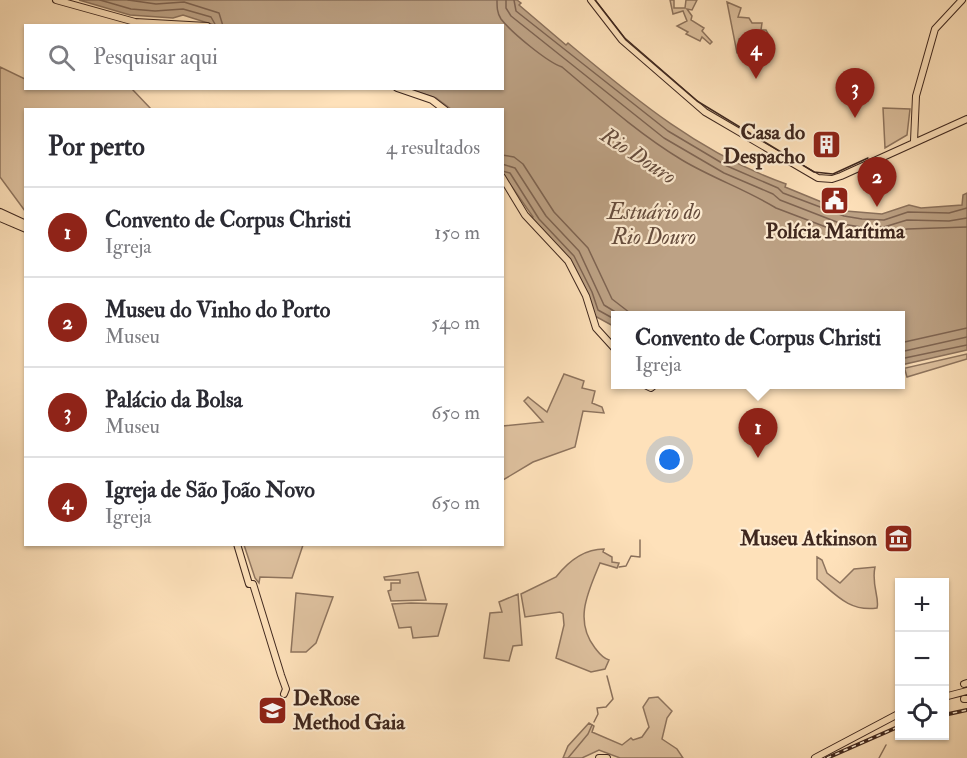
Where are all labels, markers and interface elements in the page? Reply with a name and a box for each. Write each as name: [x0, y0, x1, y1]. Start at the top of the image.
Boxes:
search box: [24, 24, 504, 90]
pin: 4: [736, 29, 776, 79]
icon: search: [45, 41, 78, 74]
text: Pesquisar aqui: [93, 43, 218, 71]
pin: 3: [836, 68, 874, 118]
place label: Casa do Despacho: [723, 119, 805, 170]
water label: Rio Douro: [595, 121, 682, 191]
building icon: Casa do Despacho: [810, 128, 842, 160]
text: Por perto: [48, 131, 145, 163]
text: 4 resultados: [386, 135, 480, 160]
pin: 2: [858, 158, 896, 207]
public building icon: Polícia Marítima: [819, 184, 851, 216]
water label: Estuário do Rio Douro: [605, 198, 701, 251]
text: Convento de Corpus Christi: [105, 206, 351, 234]
place label: Polícia Marítima: [765, 218, 906, 245]
text: 1: [64, 220, 71, 245]
text: 150 m: [434, 220, 480, 245]
text: Igreja: [105, 234, 152, 259]
text: Museu do Vinho do Porto: [105, 296, 330, 324]
text: 2: [62, 310, 73, 335]
text: 540 m: [431, 310, 480, 335]
popup: [611, 311, 905, 389]
text: Museu: [105, 324, 160, 349]
text: Convento de Corpus Christi: [635, 324, 881, 352]
text: Igreja: [635, 352, 681, 377]
text: Palácio da Bolsa: [105, 386, 243, 414]
text: 3: [64, 400, 71, 425]
text: 650 m: [431, 400, 480, 425]
pin: 1: [738, 408, 777, 458]
text: Museu: [105, 414, 160, 439]
your location: [655, 445, 684, 474]
text: Igreja de São João Novo: [105, 476, 315, 504]
text: 4: [62, 490, 73, 515]
text: 650 m: [431, 490, 480, 515]
text: Igreja: [105, 504, 152, 529]
museum icon: Museu Atkinson: [882, 522, 914, 554]
place label: Museu Atkinson: [739, 525, 877, 552]
map controls: [895, 578, 949, 740]
button: +: [895, 578, 949, 632]
button: −: [895, 632, 949, 686]
place label: DeRose Method Gaia: [292, 685, 406, 736]
button: locate: [895, 686, 949, 740]
school or university icon: DeRose Method Gaia: [256, 694, 288, 726]

